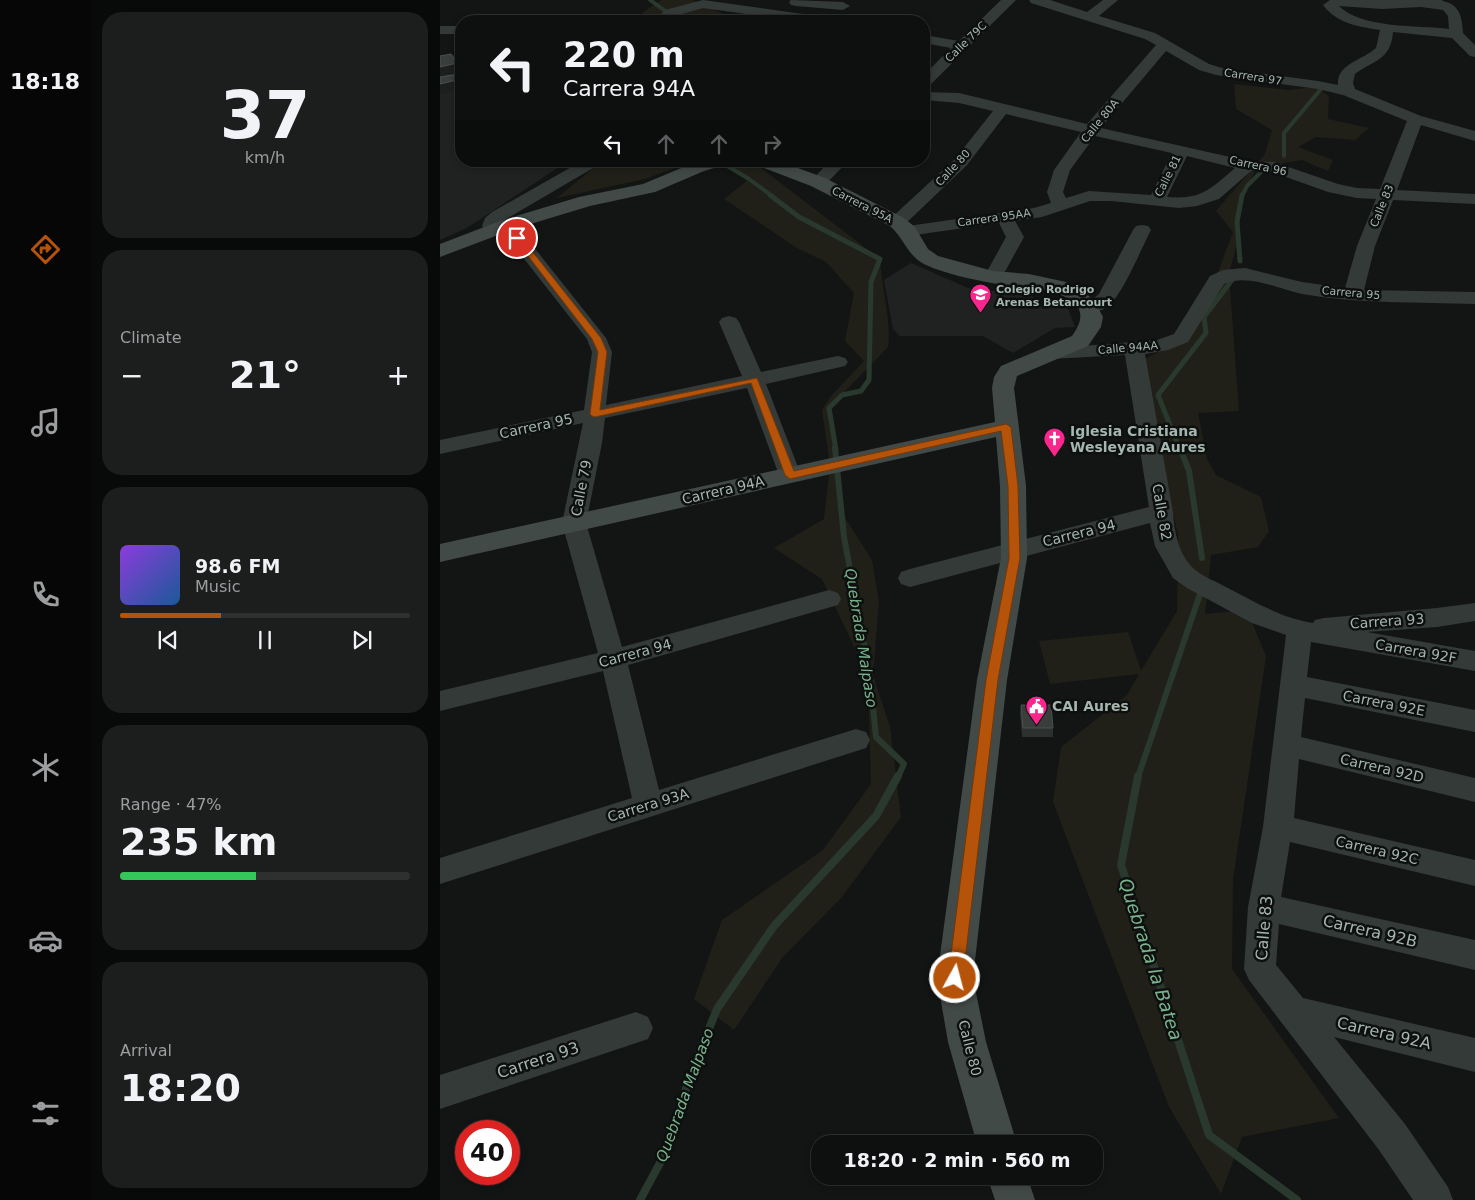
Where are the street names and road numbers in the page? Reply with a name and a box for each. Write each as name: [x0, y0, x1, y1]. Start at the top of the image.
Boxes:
street label: Calle 79C: [943, 19, 990, 65]
street label: Carrera 97: [1223, 66, 1283, 88]
street label: Calle 80A: [1078, 96, 1122, 145]
street label: Calle 80: [933, 147, 973, 189]
street label: Calle 81: [1152, 153, 1184, 199]
street label: Carrera 96: [1228, 154, 1288, 178]
street label: Calle 83: [1368, 183, 1396, 229]
street label: Carrera 95A: [830, 184, 895, 226]
street label: Carrera 95AA: [956, 206, 1032, 230]
street label: Carrera 95: [1321, 284, 1381, 302]
street label: Calle 94AA: [1097, 339, 1159, 357]
street label: Carrera 95: [498, 410, 574, 442]
street label: Calle 79: [568, 458, 594, 518]
street label: Carrera 94A: [680, 473, 766, 507]
street label: Calle 82: [1149, 483, 1175, 541]
street label: Carrera 94: [1041, 516, 1117, 550]
street label: Carrera 93: [1349, 610, 1425, 632]
street label: Carrera 94: [597, 636, 673, 670]
street label: Carrera 92F: [1374, 636, 1458, 666]
street label: Carrera 92E: [1342, 687, 1426, 719]
street label: Carrera 92D: [1339, 751, 1425, 785]
street label: Carrera 93A: [605, 785, 691, 825]
street label: Carrera 92C: [1334, 833, 1420, 867]
street label: Calle 83: [1252, 895, 1276, 961]
street label: Carrera 92B: [1321, 911, 1419, 951]
street label: Carrera 92A: [1335, 1013, 1433, 1053]
street label: Calle 80: [955, 1018, 985, 1078]
street label: Carrera 93: [495, 1038, 581, 1082]

